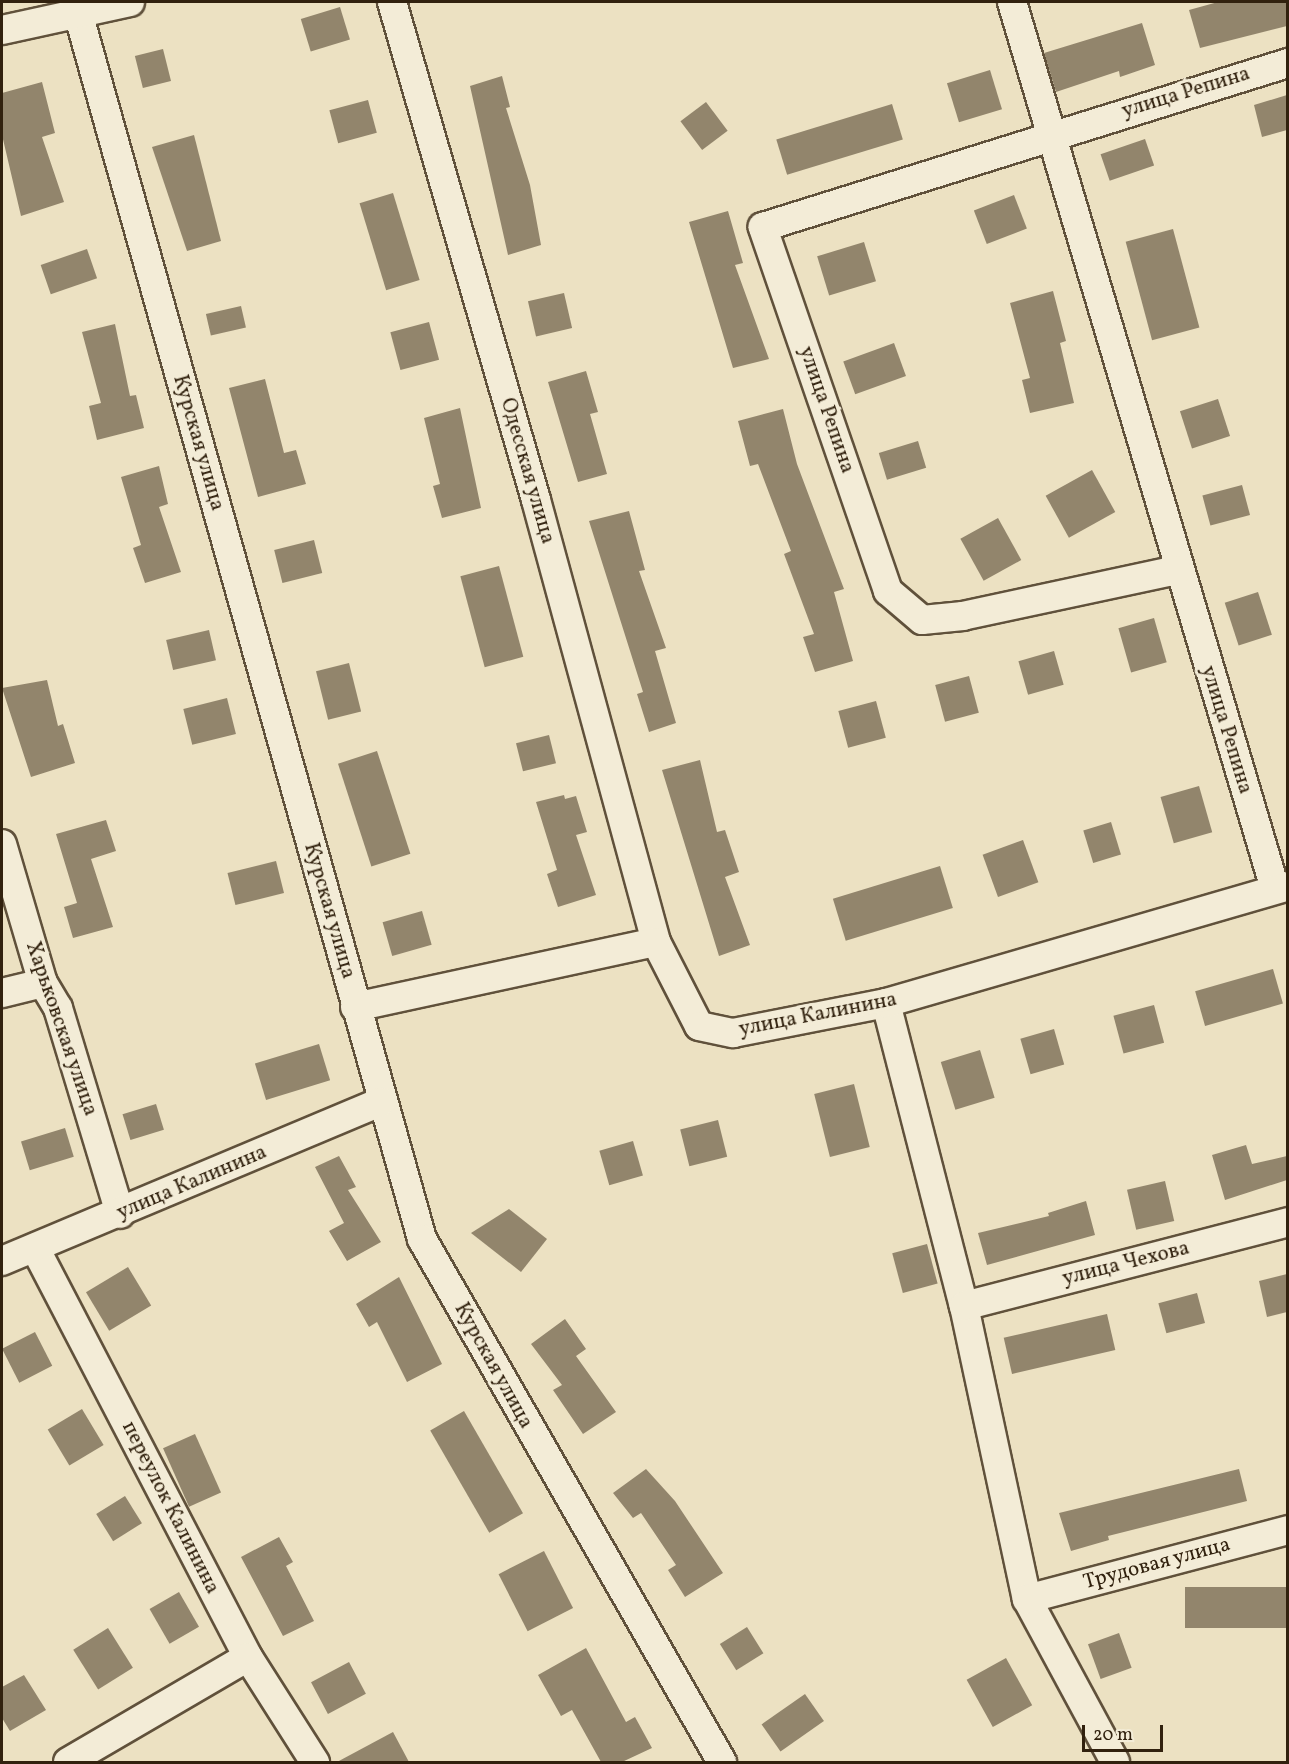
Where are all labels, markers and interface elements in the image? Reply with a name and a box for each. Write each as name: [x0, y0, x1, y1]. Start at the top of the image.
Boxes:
street label: улица Репина: [1119, 62, 1253, 124]
street label: улица Репина: [792, 343, 860, 477]
street label: Курская улица: [166, 372, 230, 514]
street label: Одесская улица: [494, 395, 560, 547]
street label: улица Репина: [1195, 663, 1257, 797]
street label: Курская улица: [297, 840, 361, 982]
street label: Харьковская улица: [19, 938, 103, 1120]
street label: улица Калинина: [737, 987, 899, 1043]
street label: улица Калинина: [113, 1140, 271, 1226]
street label: улица Чехова: [1060, 1236, 1192, 1292]
street label: Курская улица: [448, 1298, 538, 1434]
street label: переулок Калинина: [116, 1417, 224, 1599]
street label: Трудовая улица: [1080, 1532, 1234, 1596]
scale bar: [1085, 1713, 1166, 1751]
text: 20 m: [1093, 1723, 1133, 1748]

